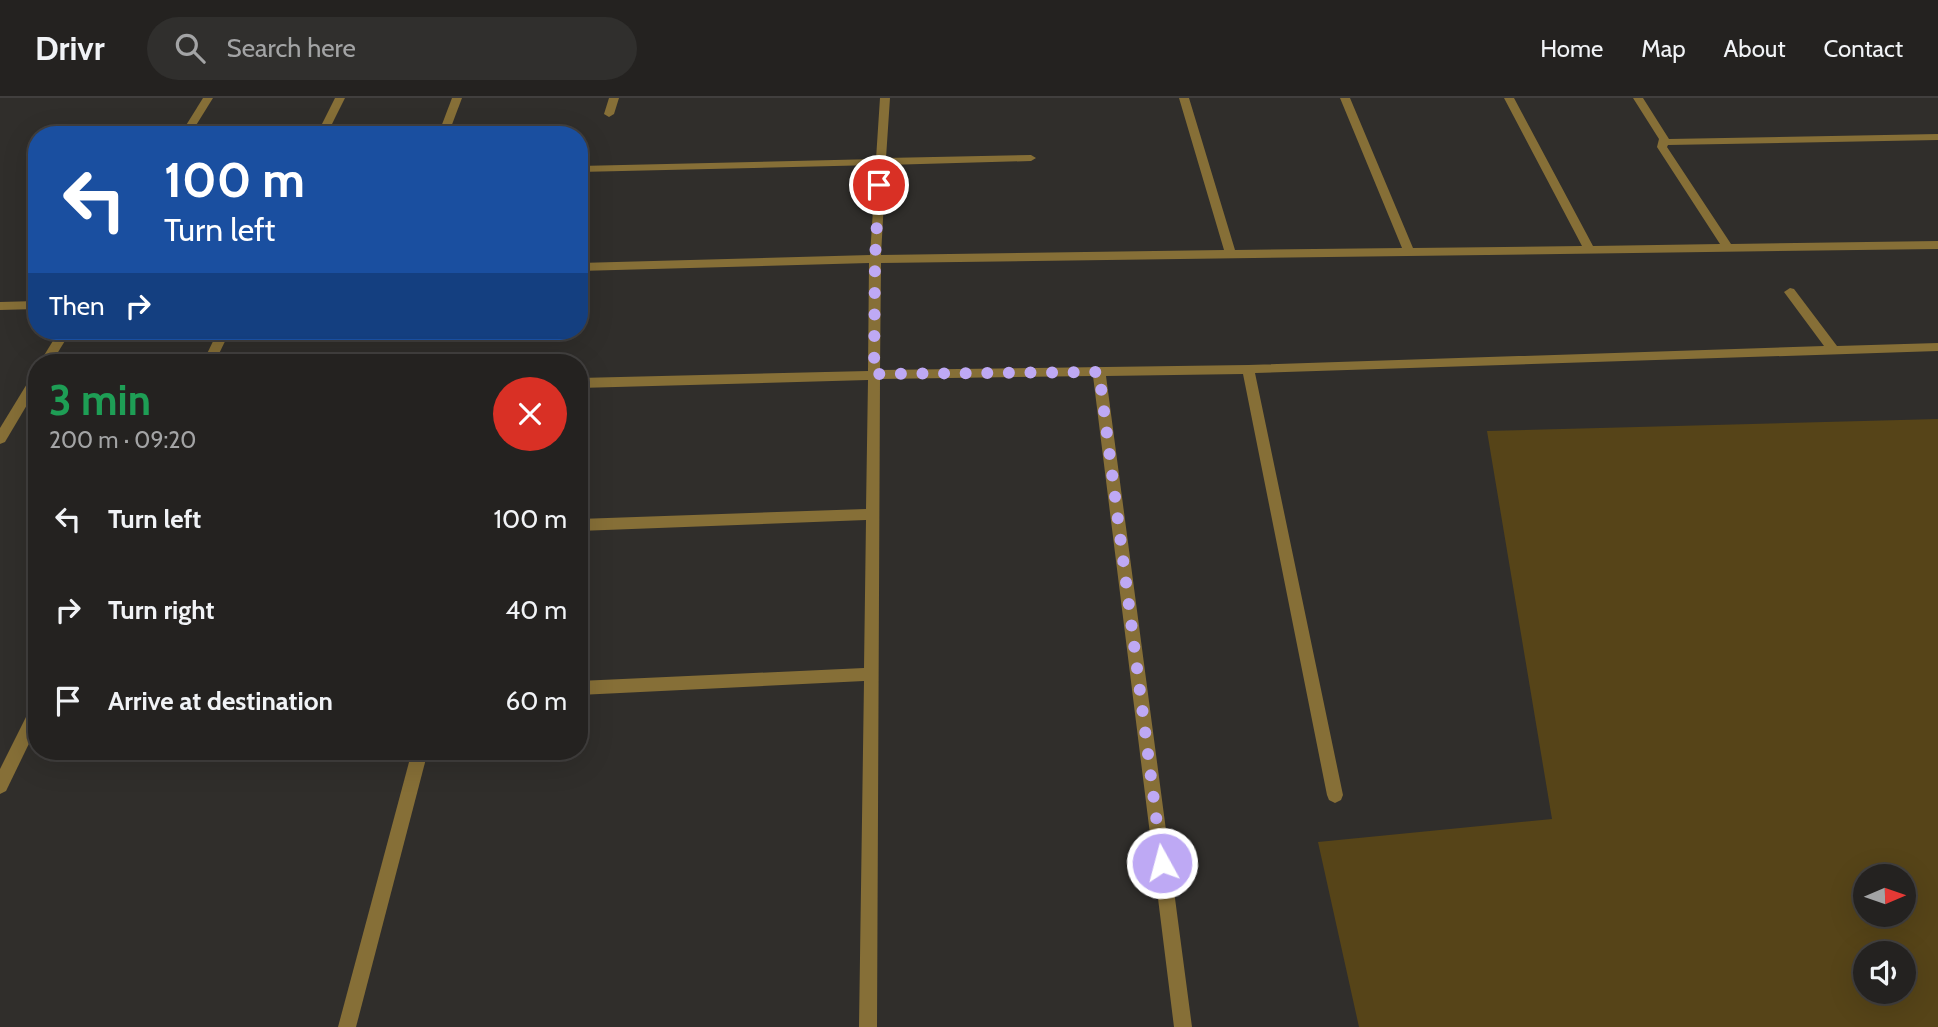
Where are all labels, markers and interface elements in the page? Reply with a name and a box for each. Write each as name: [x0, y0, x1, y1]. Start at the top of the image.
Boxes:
search box: [147, 17, 637, 80]
text: Drivr: [35, 28, 105, 68]
icon: search: [171, 29, 209, 67]
text: Search here: [227, 32, 356, 64]
text: Home: [1540, 34, 1603, 63]
text: Map: [1641, 34, 1686, 63]
text: About: [1724, 34, 1786, 63]
text: Contact: [1824, 34, 1903, 63]
text: 100 m: [164, 150, 305, 209]
icon: left: [49, 154, 140, 245]
pin: [849, 155, 909, 215]
icon: arrive: [860, 166, 898, 204]
text: Turn left: [164, 210, 275, 249]
icon: right: [119, 287, 157, 325]
text: Then: [49, 290, 105, 322]
text: 3 min: [49, 374, 151, 426]
button: close: [493, 377, 567, 451]
text: 200 m · 09:20: [49, 426, 196, 454]
icon: left: [49, 500, 87, 538]
text: Turn left: [108, 503, 201, 535]
text: 100 m: [494, 503, 567, 535]
icon: right: [49, 591, 87, 629]
text: Turn right: [108, 594, 214, 626]
text: 40 m: [505, 594, 567, 626]
icon: arrive: [49, 682, 87, 720]
text: Arrive at destination: [108, 685, 333, 717]
text: 60 m: [505, 685, 567, 717]
position arrow: [1125, 826, 1199, 900]
north arrow: [1853, 864, 1916, 928]
map controls: [1853, 864, 1916, 1004]
button: sound: [1853, 941, 1916, 1004]

